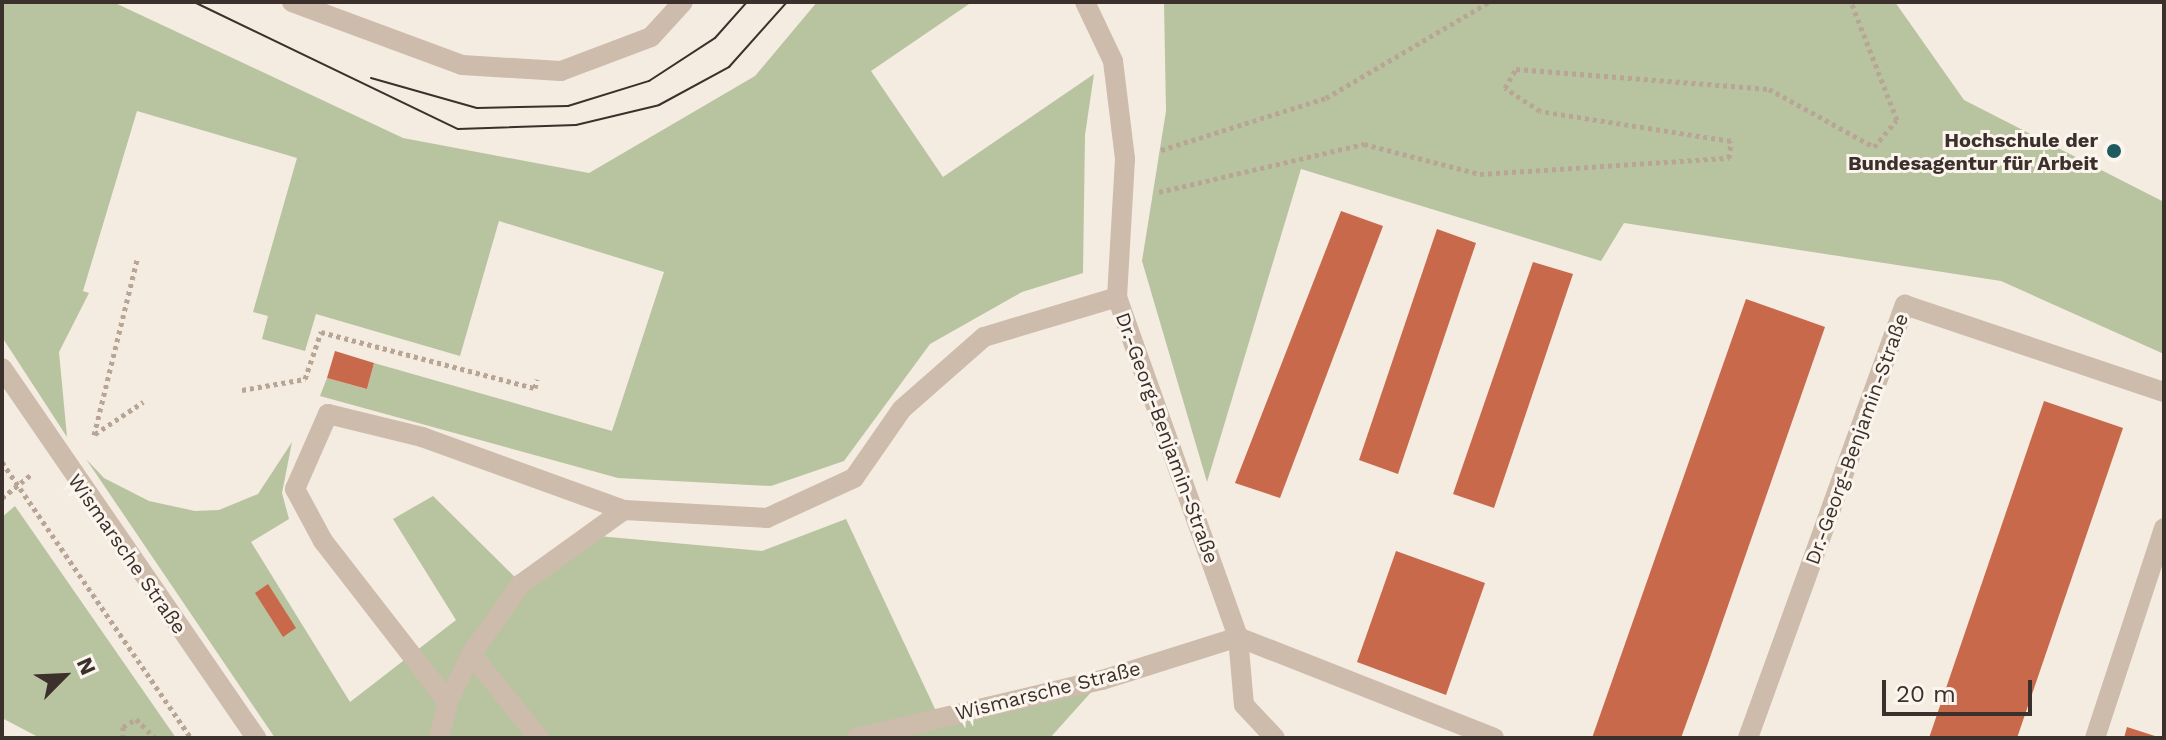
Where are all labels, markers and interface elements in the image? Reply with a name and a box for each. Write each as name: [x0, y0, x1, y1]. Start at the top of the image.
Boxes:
place label: Hochschule der Bundesagentur für Arbeit: [1847, 128, 2098, 175]
marker: Hochschule der Bundesagentur für Arbeit: [2105, 142, 2123, 160]
street label: Dr.-Georg-Benjamin-Straße: [1110, 309, 1224, 567]
street label: Dr.-Georg-Benjamin-Straße: [1800, 310, 1914, 568]
street label: Wismarsche Straße: [63, 469, 191, 639]
north arrow: [24, 636, 104, 716]
text: N: [72, 653, 101, 679]
street label: Wismarsche Straße: [953, 656, 1143, 726]
scale bar: [1886, 664, 2036, 714]
text: 20 m: [1896, 680, 1956, 708]

